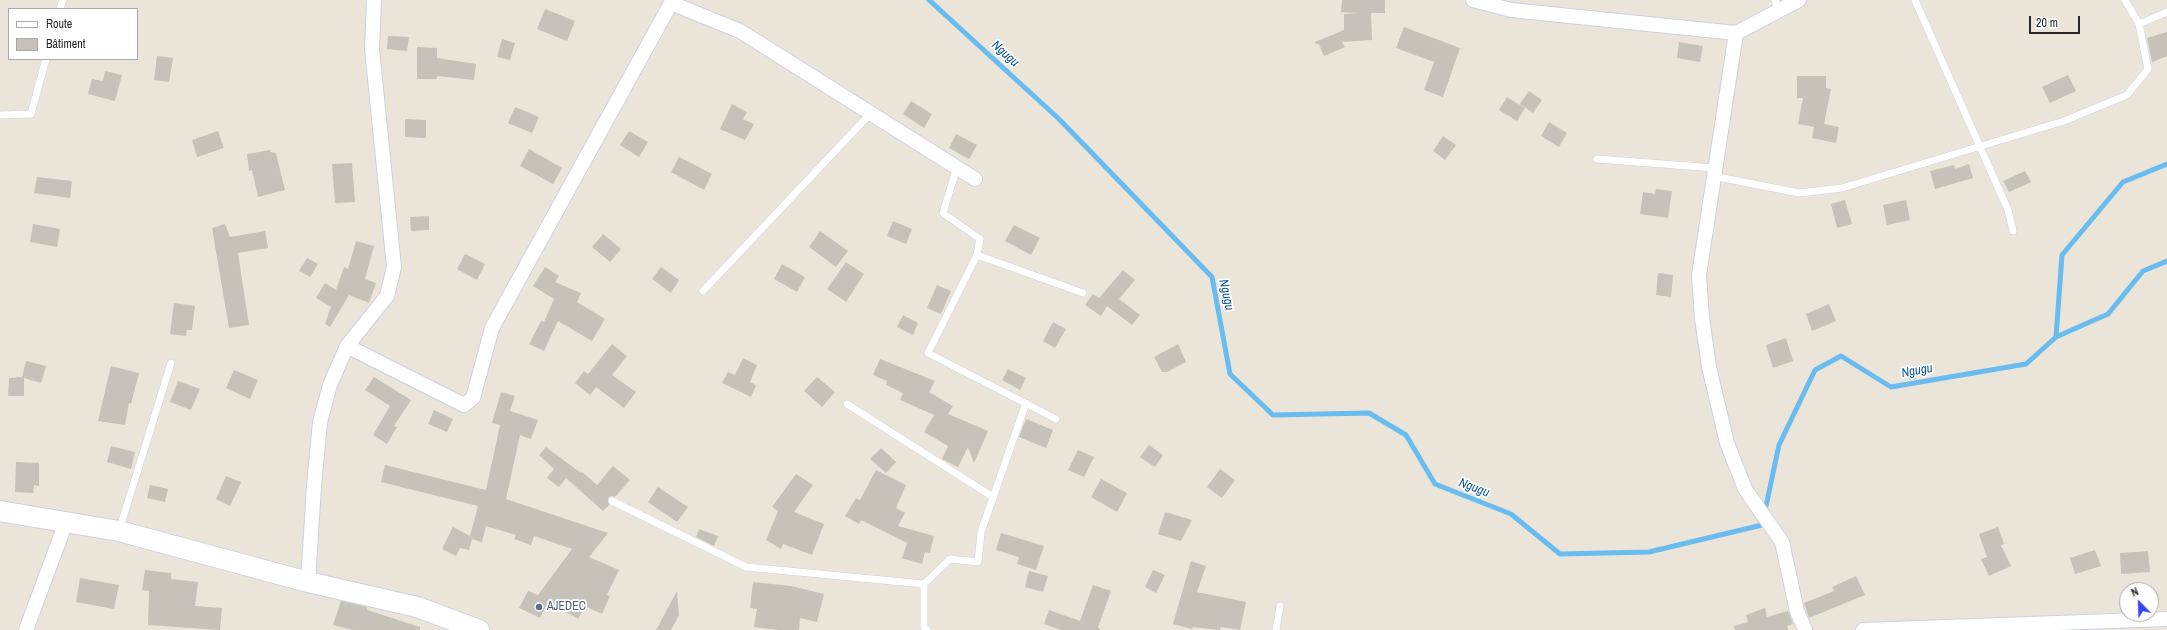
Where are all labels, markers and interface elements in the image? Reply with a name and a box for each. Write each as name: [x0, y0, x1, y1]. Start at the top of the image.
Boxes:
legend: [8, 8, 138, 60]
scale bar: [2031, 8, 2082, 34]
text: 20 m: [2036, 15, 2058, 31]
text: Route: [46, 16, 72, 32]
text: Bâtiment: [46, 36, 85, 52]
water label: Ngugu: [988, 38, 1022, 70]
water label: Ngugu: [1215, 278, 1237, 312]
water label: Ngugu: [1900, 361, 1934, 381]
water label: Ngugu: [1457, 475, 1491, 501]
north arrow: [2119, 582, 2159, 622]
text: N: [2129, 584, 2140, 600]
place label: AJEDEC: [547, 600, 586, 614]
marker: AJEDEC: [534, 602, 544, 612]

